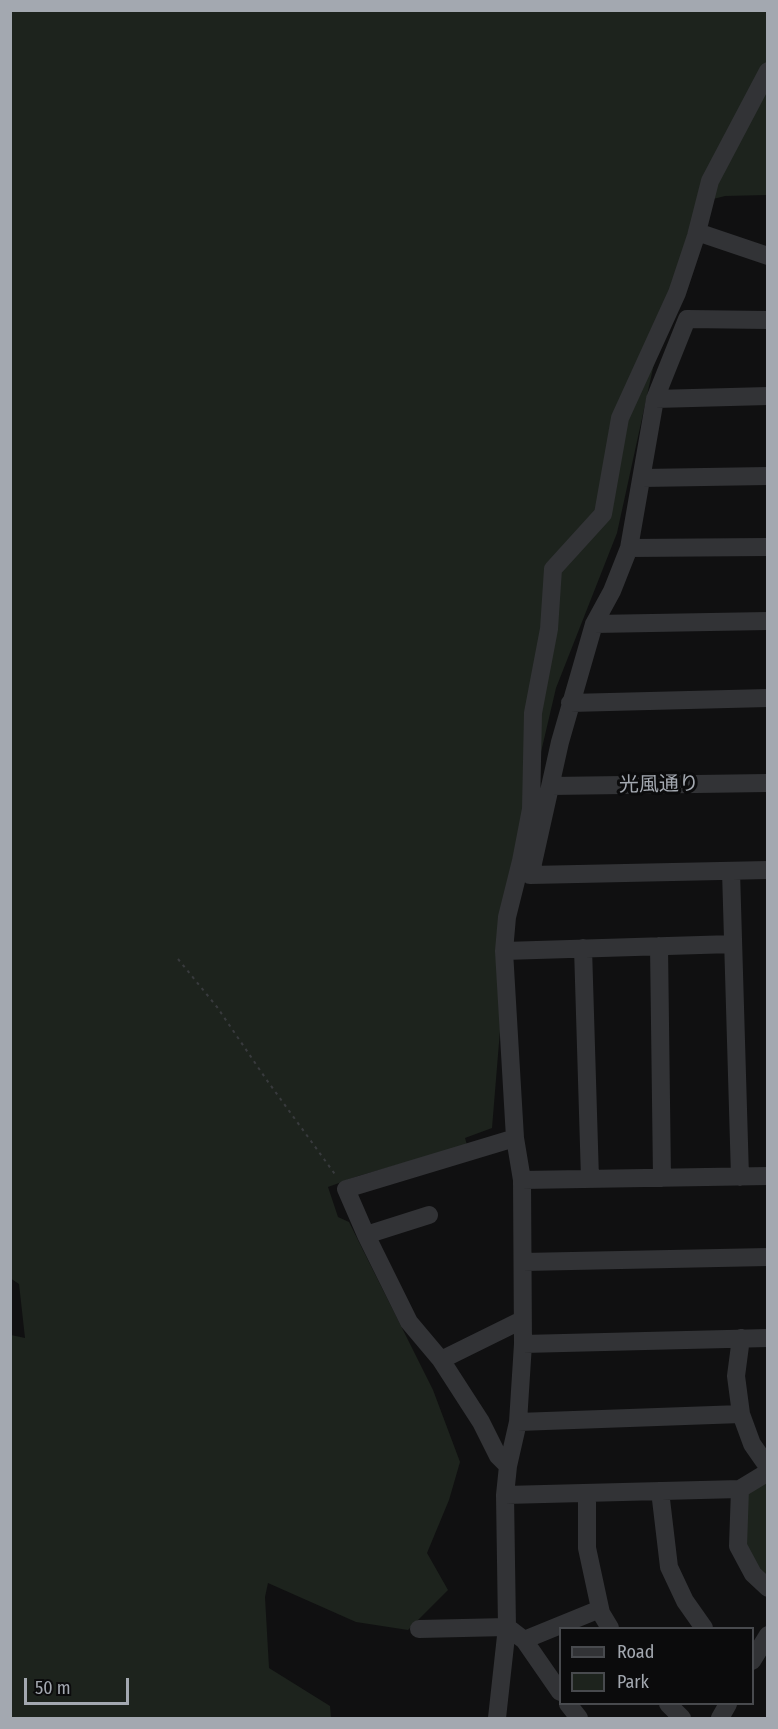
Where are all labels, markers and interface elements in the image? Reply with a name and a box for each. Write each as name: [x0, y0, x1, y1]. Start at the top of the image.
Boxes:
street label: 光風通り: [619, 772, 699, 798]
legend: [559, 1627, 754, 1705]
text: Road: [617, 1641, 654, 1663]
scale bar: [27, 1666, 132, 1704]
text: Park: [617, 1671, 649, 1693]
text: 50 m: [35, 1677, 71, 1699]

